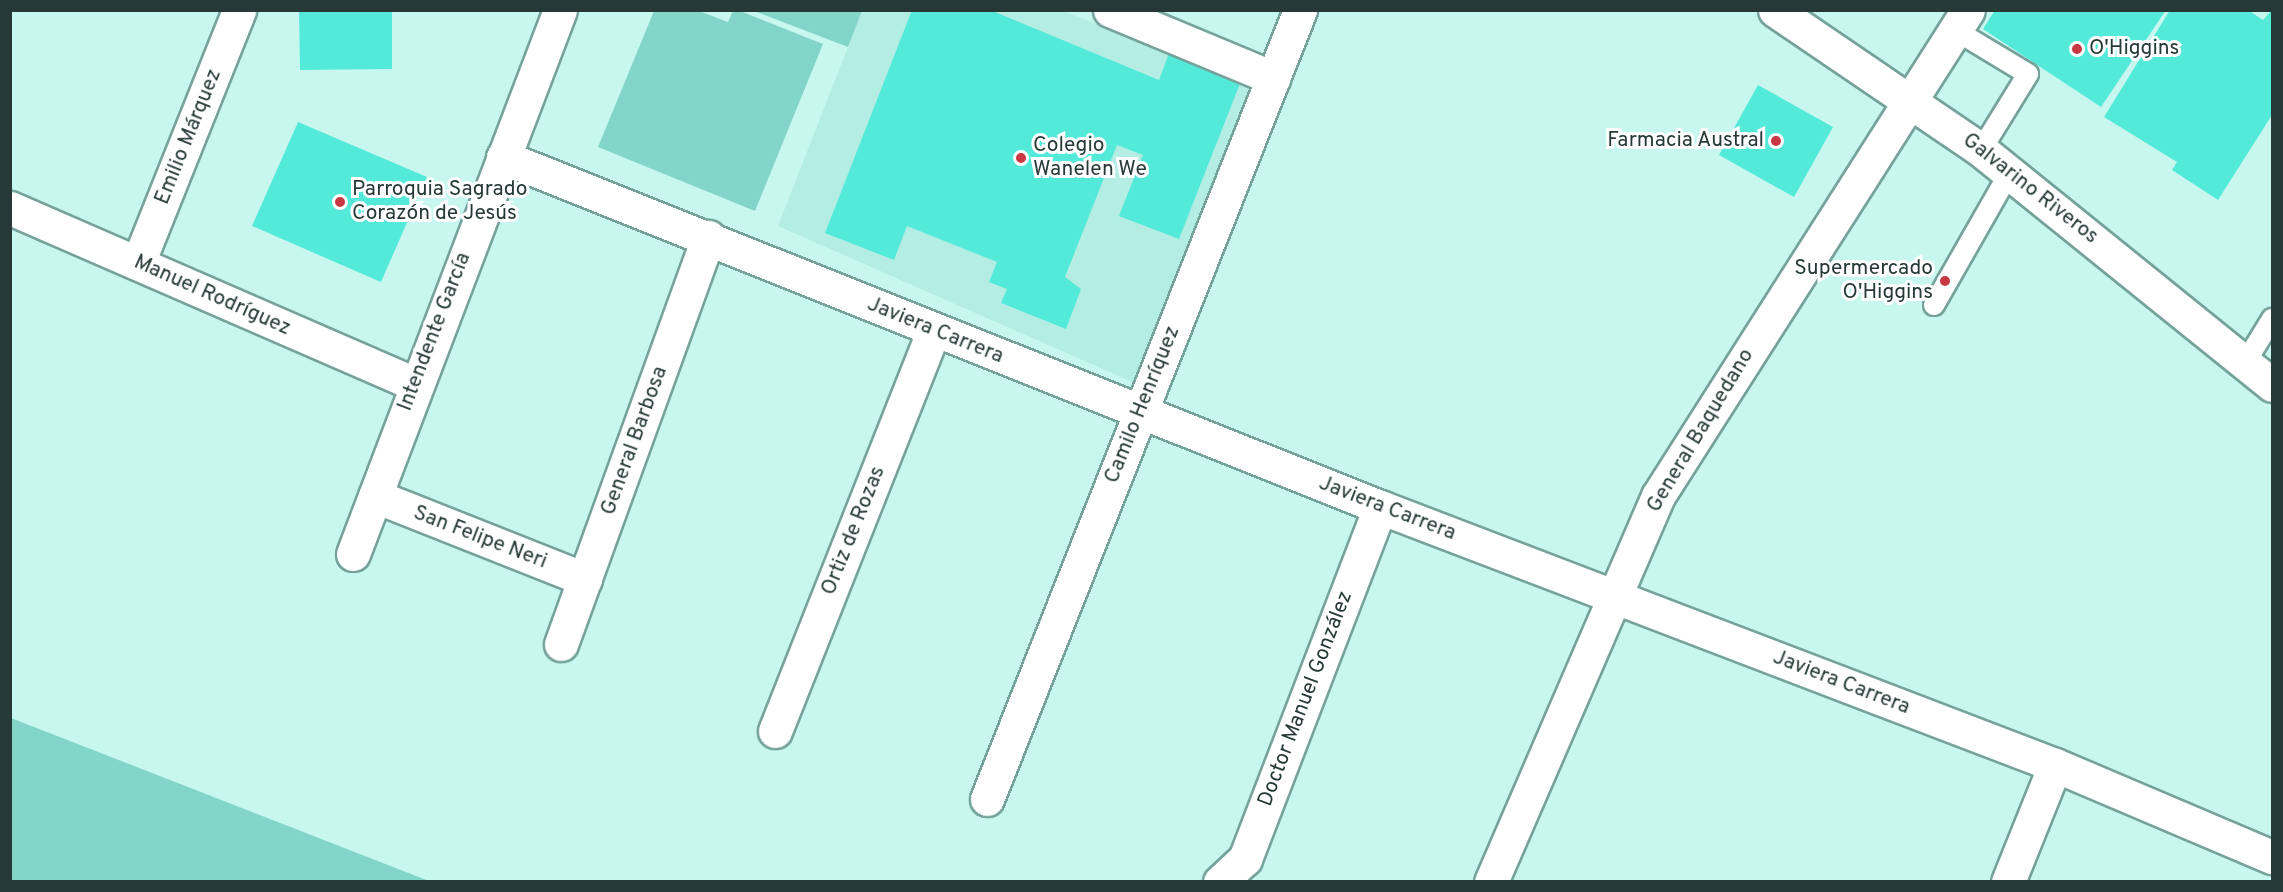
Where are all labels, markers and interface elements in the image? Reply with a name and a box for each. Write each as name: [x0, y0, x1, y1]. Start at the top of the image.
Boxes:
place label: O'Higgins: [2089, 36, 2179, 62]
marker: O'Higgins: [2070, 42, 2084, 56]
street label: Emilio Márquez: [150, 66, 228, 208]
place label: Farmacia Austral: [1606, 128, 1764, 154]
street label: Galvarino Riveros: [1957, 128, 2103, 250]
place label: Colegio Wanelen We: [1033, 133, 1147, 183]
marker: Farmacia Austral: [1769, 134, 1783, 148]
marker: Colegio Wanelen We: [1014, 151, 1028, 165]
place label: Parroquia Sagrado Corazón de Jesús: [352, 177, 527, 227]
marker: Parroquia Sagrado Corazón de Jesús: [333, 195, 347, 209]
street label: Intendente García: [393, 249, 477, 415]
street label: Manuel Rodríguez: [130, 250, 294, 342]
place label: Supermercado O'Higgins: [1794, 256, 1933, 306]
marker: Supermercado O'Higgins: [1938, 274, 1952, 288]
street label: Javiera Carrera: [863, 292, 1007, 370]
street label: Camilo Henríquez: [1100, 323, 1186, 487]
street label: General Baquedano: [1642, 345, 1760, 517]
street label: General Barbosa: [596, 363, 674, 519]
street label: Ortiz de Rozas: [817, 463, 891, 599]
street label: Javiera Carrera: [1315, 471, 1459, 547]
street label: San Felipe Neri: [410, 501, 550, 575]
street label: Doctor Manuel González: [1253, 588, 1359, 810]
street label: Javiera Carrera: [1769, 645, 1913, 721]

